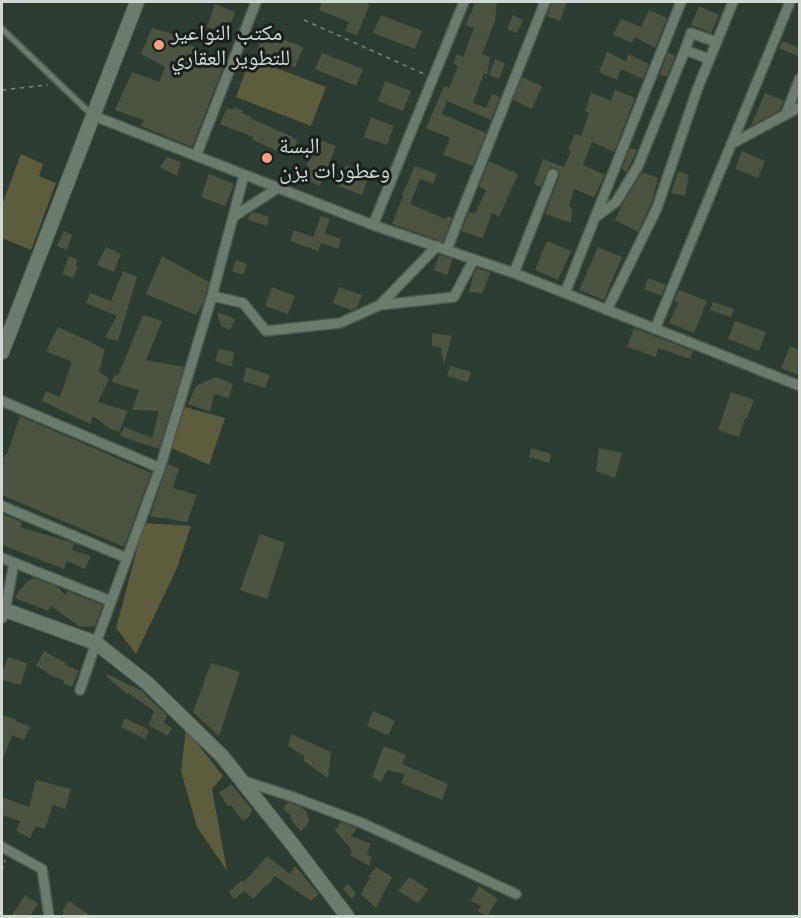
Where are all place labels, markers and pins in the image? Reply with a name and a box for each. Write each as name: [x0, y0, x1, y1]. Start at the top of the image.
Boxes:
place label: مكتب النواعير للتطوير العقاري: [170, 17, 290, 75]
marker: مكتب النواعير للتطوير العقاري: [152, 38, 166, 52]
place label: البسة وعطورات يزن: [279, 130, 390, 188]
marker: البسة وعطورات يزن: [260, 151, 274, 165]

